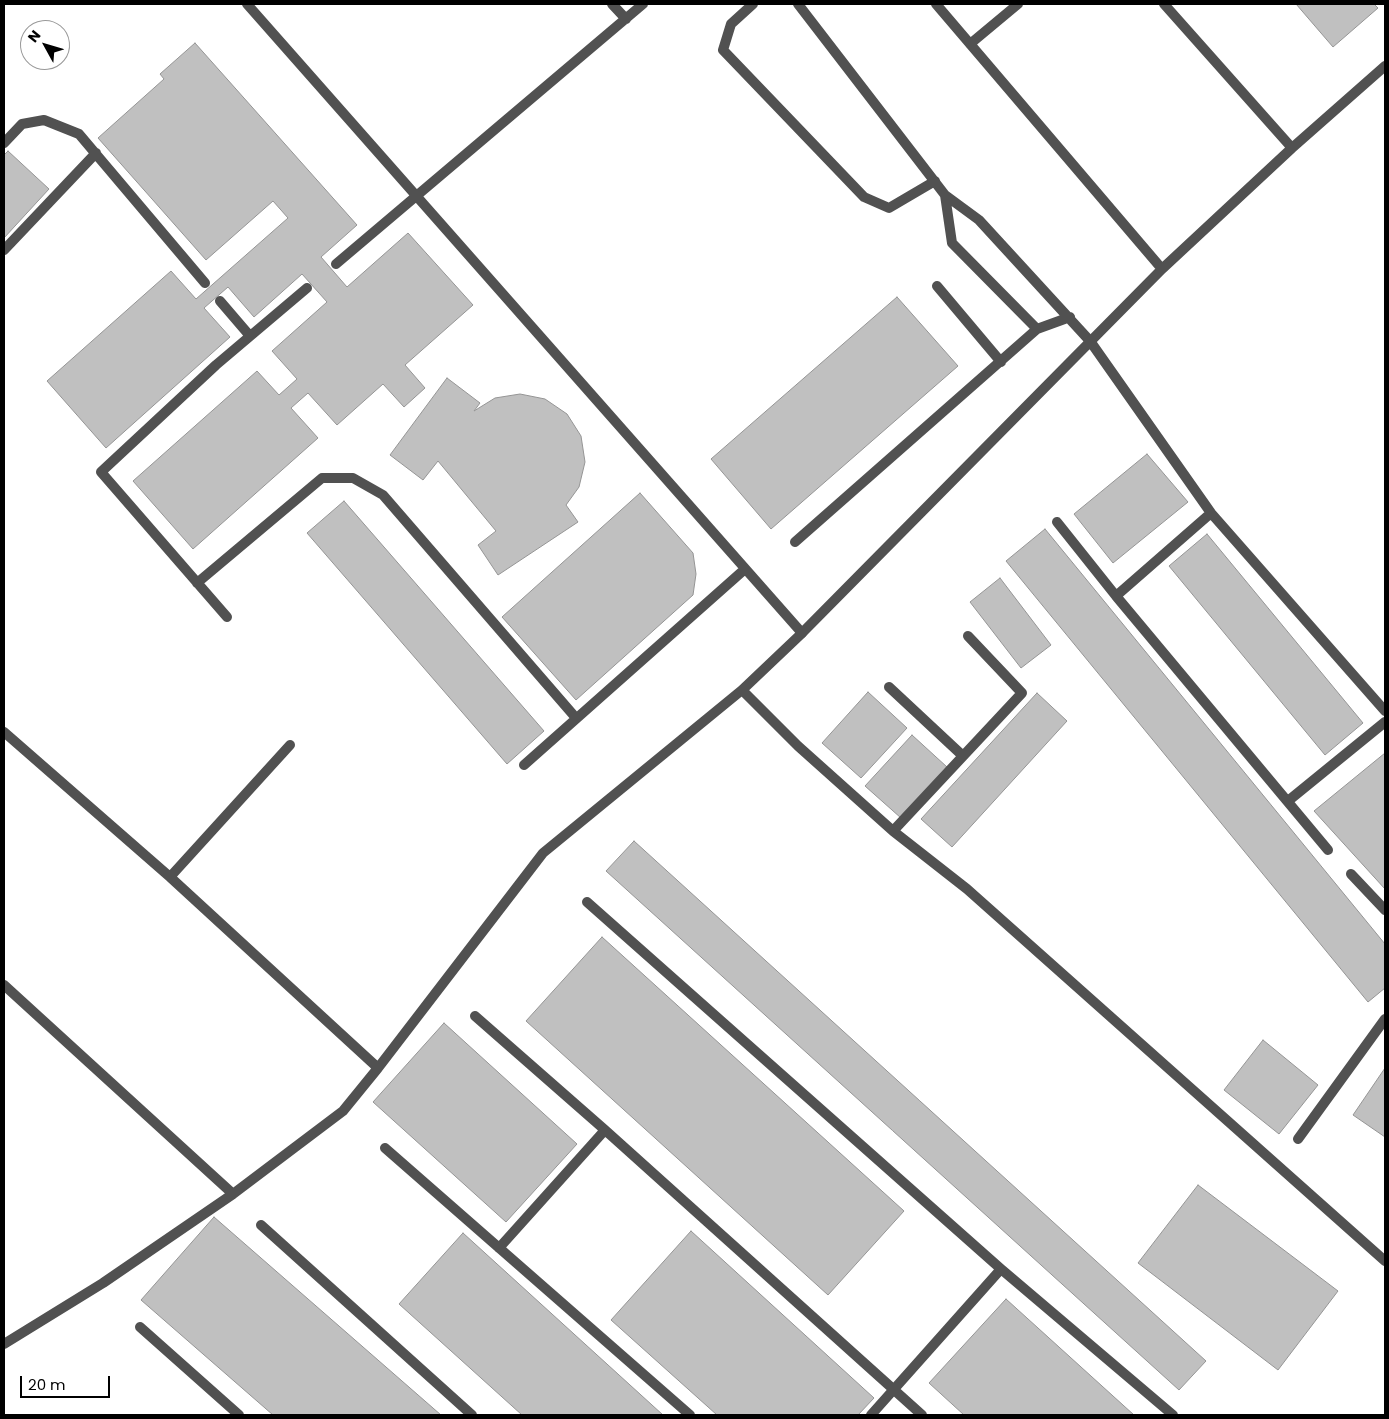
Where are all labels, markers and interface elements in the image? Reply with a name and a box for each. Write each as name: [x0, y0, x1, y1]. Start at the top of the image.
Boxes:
north arrow: [20, 20, 70, 70]
text: N: [23, 26, 45, 47]
scale bar: [22, 1366, 112, 1398]
text: 20 m: [28, 1374, 66, 1395]

